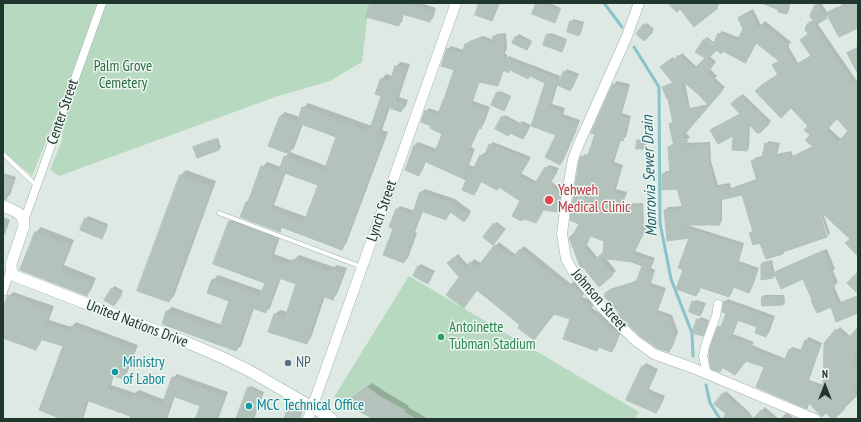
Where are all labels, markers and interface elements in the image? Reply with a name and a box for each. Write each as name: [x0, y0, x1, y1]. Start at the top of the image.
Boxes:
park label: Palm Grove Cemetery: [94, 58, 152, 93]
street label: Center Street: [43, 77, 83, 147]
water label: Monrovia Sewer Drain: [638, 115, 662, 237]
street label: Lynch Street: [363, 178, 401, 244]
place label: Yehweh Medical Clinic: [558, 182, 630, 217]
marker: Yehweh Medical Clinic: [543, 194, 555, 206]
street label: Johnson Street: [567, 266, 631, 334]
street label: United Nations Drive: [84, 296, 190, 352]
place label: Antoinette Tubman Stadium: [449, 319, 536, 354]
marker: Antoinette Tubman Stadium: [436, 332, 446, 342]
place label: Ministry of Labor: [123, 354, 165, 389]
place label: NP: [296, 354, 311, 372]
marker: NP: [283, 358, 293, 368]
north arrow: [805, 366, 845, 406]
marker: Ministry of Labor: [110, 367, 120, 377]
text: N: [822, 367, 828, 381]
place label: MCC Technical Office: [257, 397, 364, 415]
marker: MCC Technical Office: [244, 401, 254, 411]

